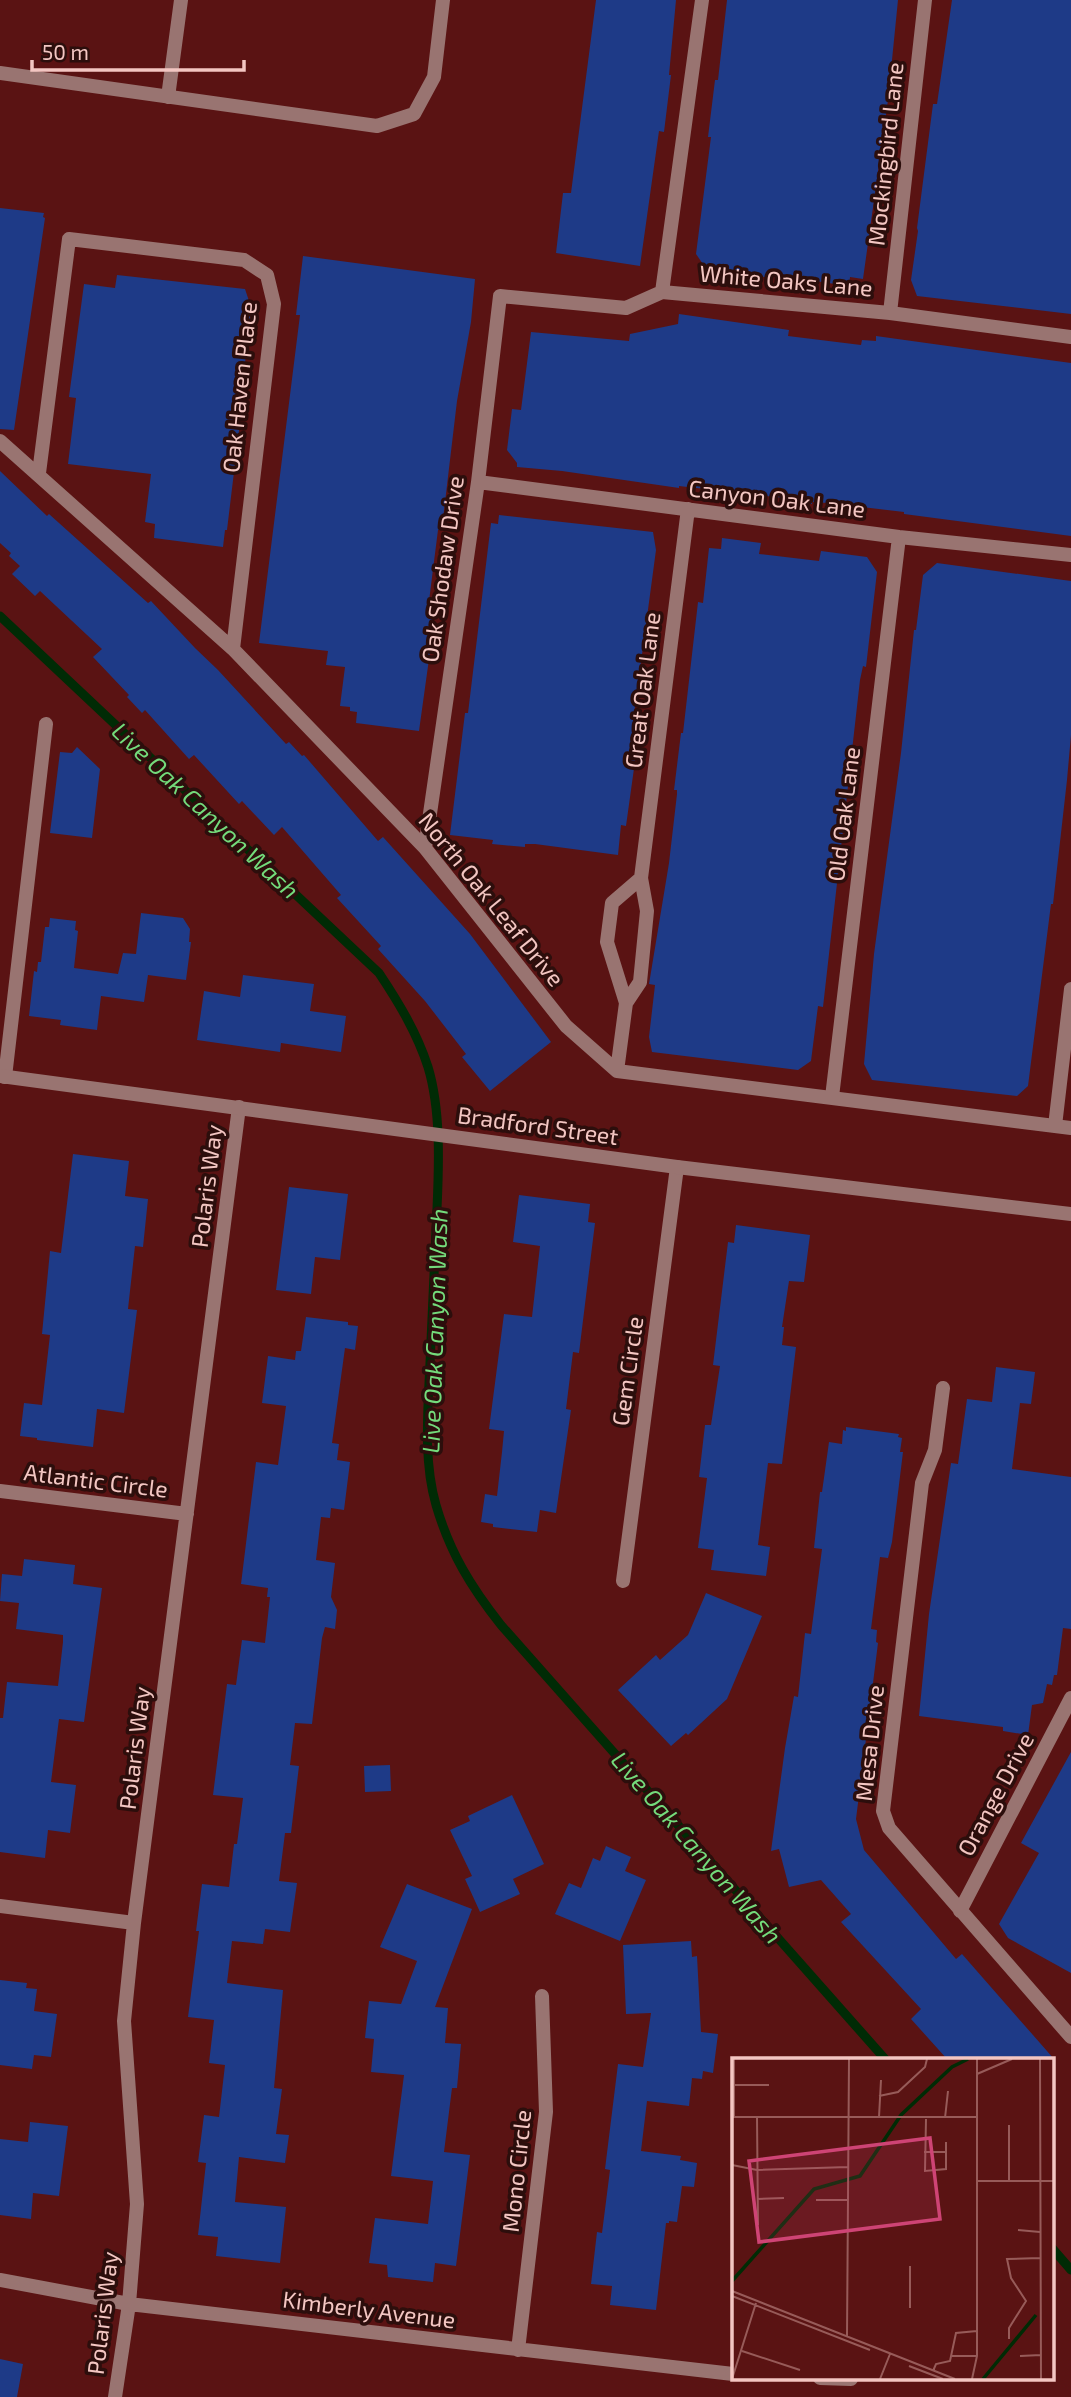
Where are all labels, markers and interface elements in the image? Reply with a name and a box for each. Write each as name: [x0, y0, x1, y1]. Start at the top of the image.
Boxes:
scale bar: [32, 28, 243, 72]
text: 50 m: [42, 39, 89, 64]
street label: Mockingbird Lane: [861, 61, 909, 247]
street label: White Oaks Lane: [698, 258, 874, 302]
street label: Oak Haven Place: [216, 300, 262, 474]
street label: Canyon Oak Lane: [687, 473, 867, 523]
street label: Oak Shodaw Drive: [415, 474, 469, 664]
street label: Great Oak Lane: [619, 610, 665, 770]
water label: Live Oak Canyon Wash: [106, 716, 306, 904]
street label: Old Oak Lane: [821, 745, 865, 883]
street label: North Oak Leaf Drive: [413, 807, 571, 991]
street label: Bradford Street: [456, 1100, 620, 1150]
street label: Polaris Way: [185, 1123, 227, 1249]
water label: Live Oak Canyon Wash: [415, 1208, 453, 1454]
street label: Gem Circle: [605, 1314, 649, 1428]
street label: Atlantic Circle: [23, 1457, 169, 1503]
street label: Mesa Drive: [849, 1684, 889, 1802]
street label: Polaris Way: [113, 1685, 155, 1811]
street label: Orange Drive: [951, 1728, 1039, 1860]
water label: Live Oak Canyon Wash: [606, 1745, 788, 1949]
inset map: [732, 2058, 1054, 2380]
street label: Mono Circle: [496, 2108, 536, 2234]
street label: Polaris Way: [81, 2250, 123, 2376]
street label: Kimberly Avenue: [281, 2285, 457, 2333]

